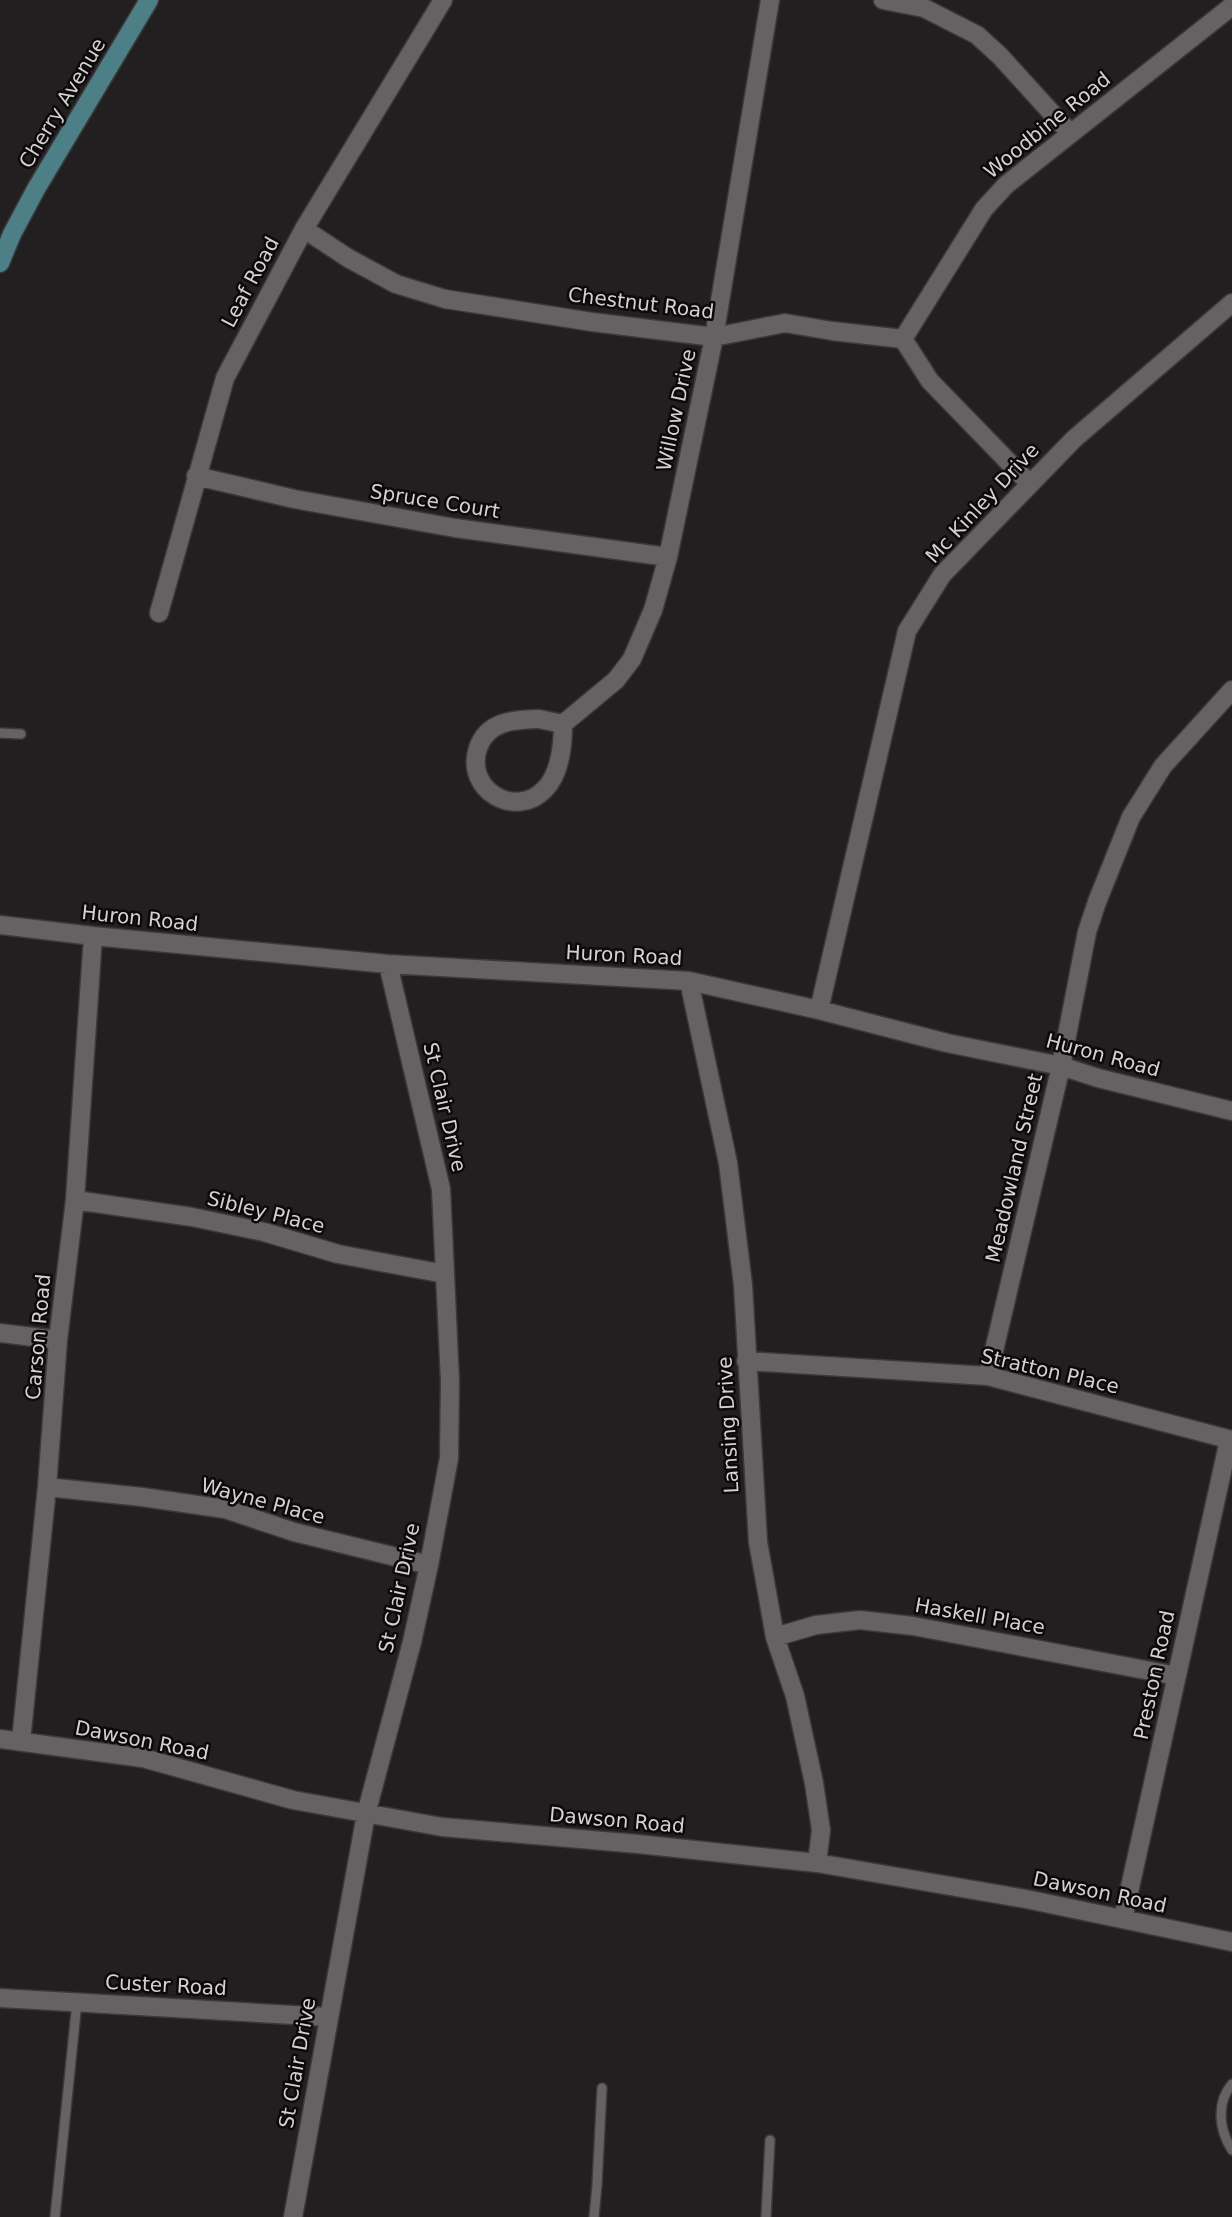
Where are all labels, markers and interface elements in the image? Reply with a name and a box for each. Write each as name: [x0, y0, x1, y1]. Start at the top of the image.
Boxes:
street label: Cherry Avenue: [14, 34, 110, 172]
street label: Woodbine Road: [979, 67, 1115, 183]
street label: Leaf Road: [216, 233, 284, 331]
street label: Chestnut Road: [567, 282, 715, 324]
street label: Willow Drive: [651, 347, 701, 473]
street label: Mc Kinley Drive: [920, 438, 1044, 568]
street label: Spruce Court: [368, 479, 502, 523]
street label: Huron Road: [81, 900, 199, 936]
street label: Huron Road: [565, 940, 683, 970]
street label: Huron Road: [1043, 1028, 1163, 1082]
street label: St Clair Drive: [418, 1040, 472, 1174]
street label: Meadowland Street: [981, 1071, 1047, 1265]
street label: Sibley Place: [205, 1186, 327, 1238]
street label: Carson Road: [21, 1273, 55, 1401]
street label: Stratton Place: [979, 1343, 1121, 1399]
street label: Lansing Drive: [712, 1356, 744, 1494]
street label: Wayne Place: [199, 1473, 327, 1529]
street label: St Clair Drive: [374, 1521, 424, 1655]
street label: Haskell Place: [913, 1593, 1047, 1639]
street label: Preston Road: [1129, 1608, 1179, 1742]
street label: Dawson Road: [73, 1715, 211, 1765]
street label: Dawson Road: [548, 1802, 686, 1838]
street label: Dawson Road: [1031, 1866, 1169, 1918]
street label: Custer Road: [104, 1970, 228, 2000]
street label: St Clair Drive: [274, 1996, 320, 2130]

